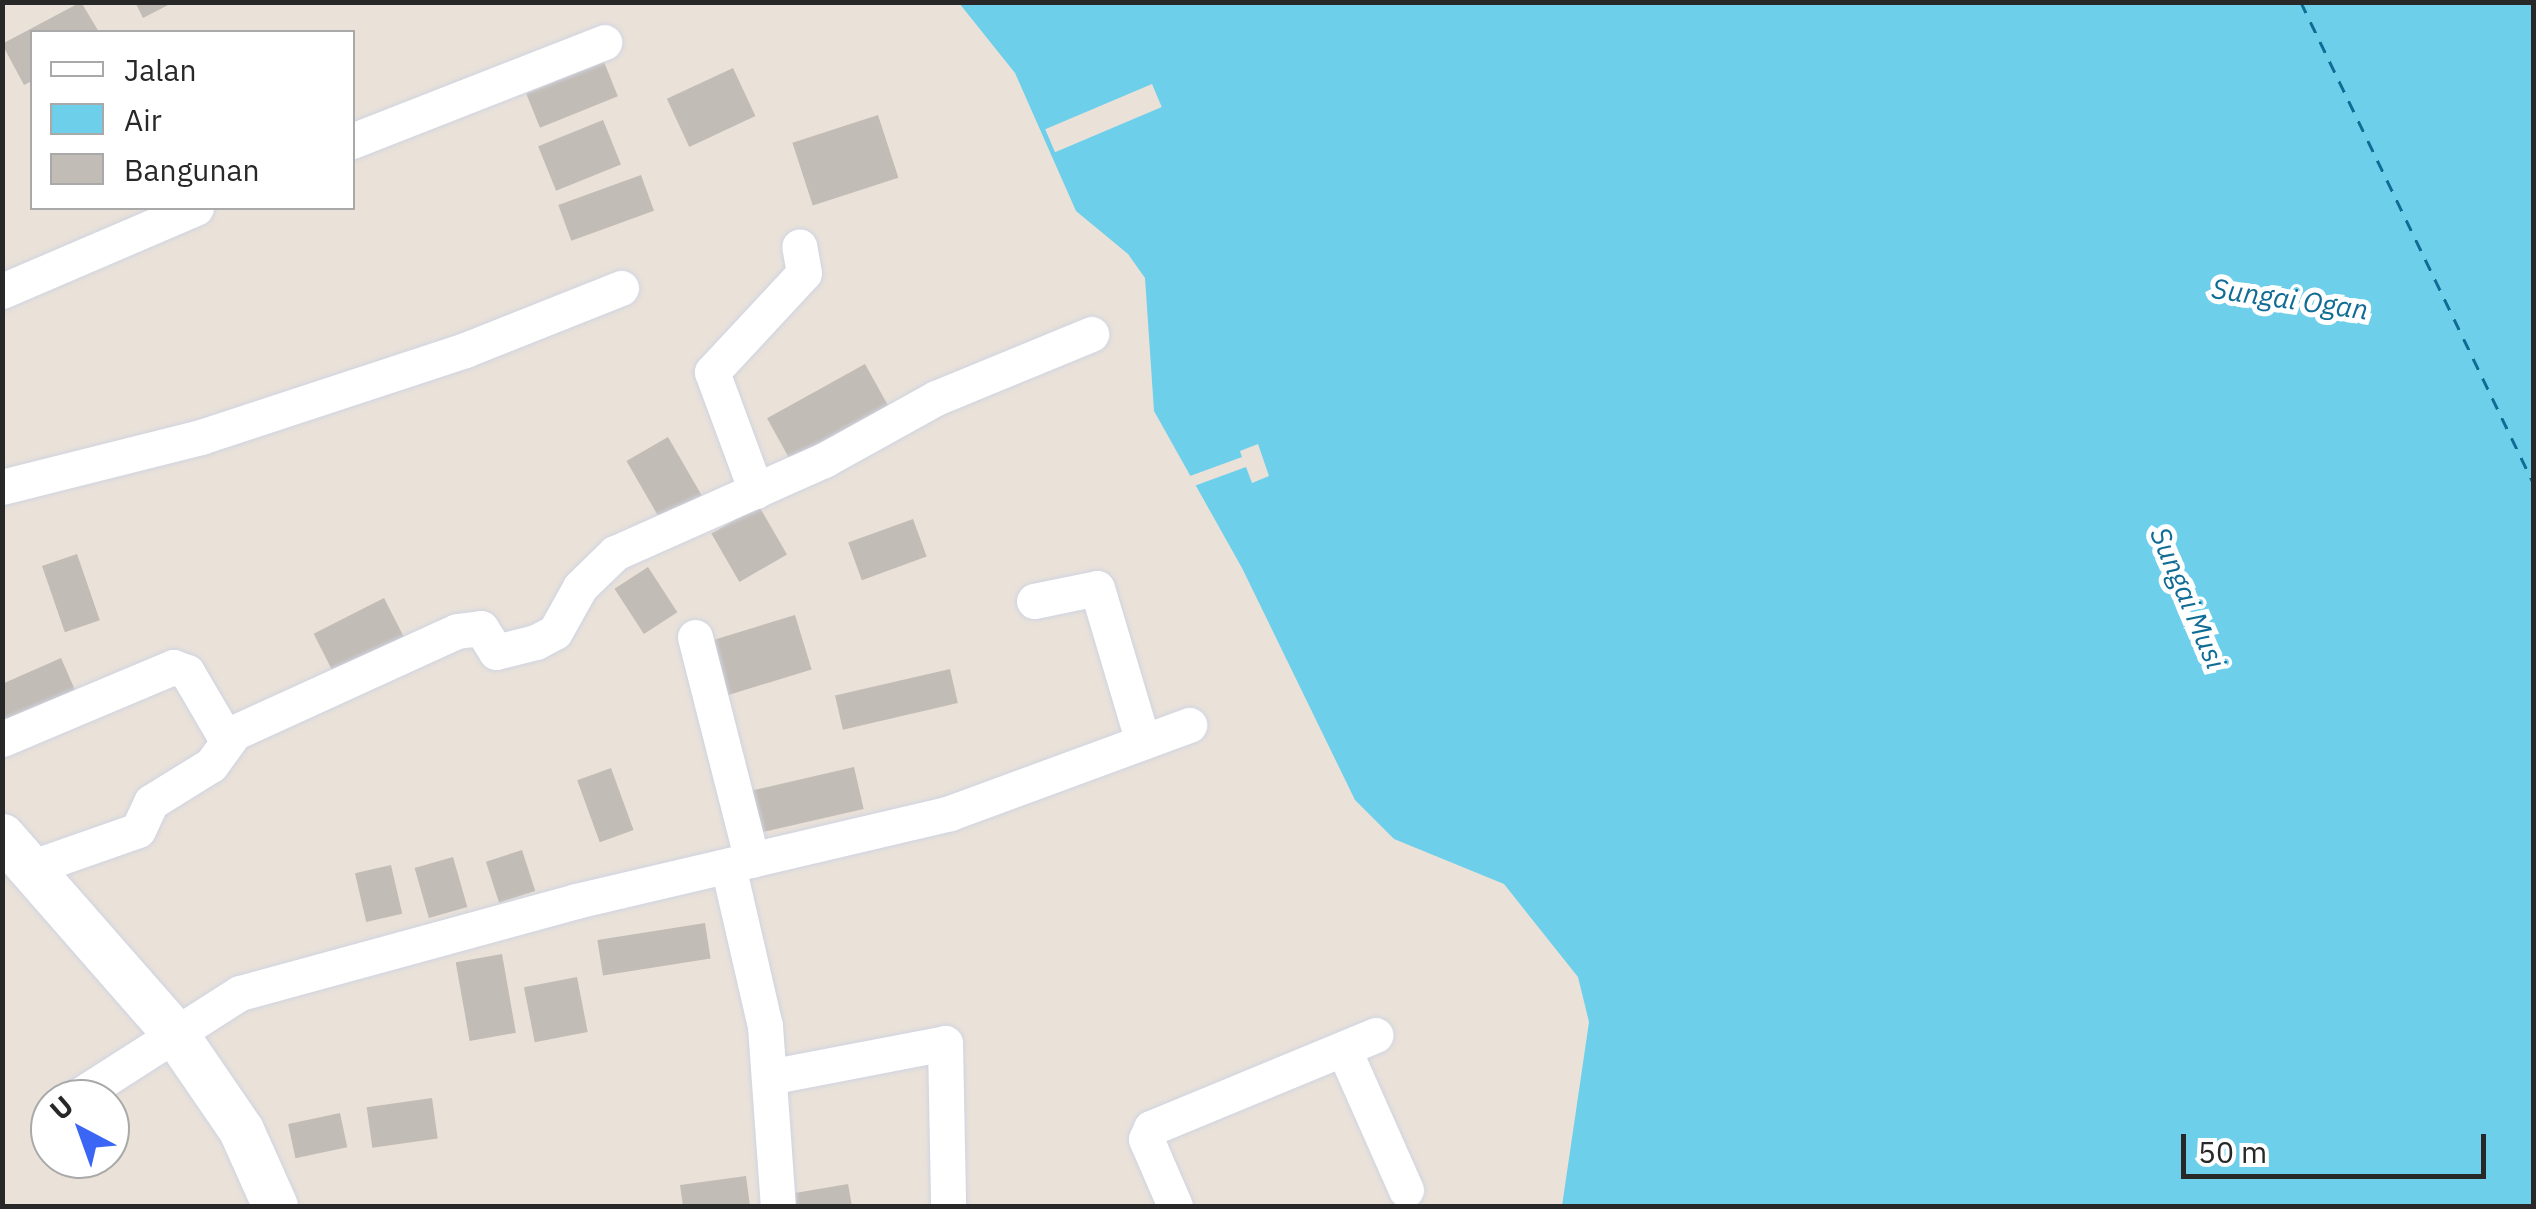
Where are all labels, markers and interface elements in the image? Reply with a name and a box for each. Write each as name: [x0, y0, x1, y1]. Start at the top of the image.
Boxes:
legend: [30, 30, 355, 210]
text: Jalan: [124, 50, 197, 89]
text: Air: [124, 100, 162, 139]
text: Bangunan: [124, 150, 260, 189]
water label: Sungai Ogan: [2210, 271, 2370, 327]
water label: Sungai Musi: [2143, 522, 2233, 674]
north arrow: [30, 1079, 130, 1179]
text: U: [42, 1087, 81, 1128]
scale bar: [2186, 1114, 2491, 1176]
text: 50 m: [2198, 1132, 2267, 1171]

